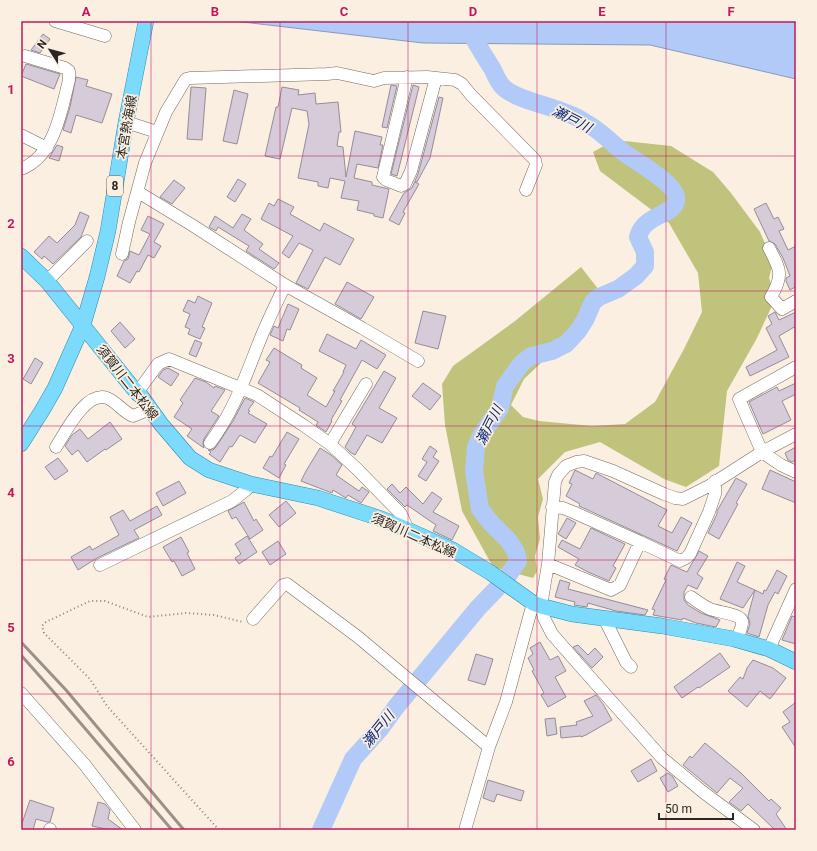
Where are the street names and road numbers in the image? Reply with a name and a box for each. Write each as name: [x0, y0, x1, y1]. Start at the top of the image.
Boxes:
street label: 本宮熱海線: [113, 94, 140, 160]
road number: 8: [107, 176, 123, 196]
street label: 須賀川二本松線: [94, 342, 162, 423]
street label: 須賀川二本松線: [369, 510, 458, 561]

